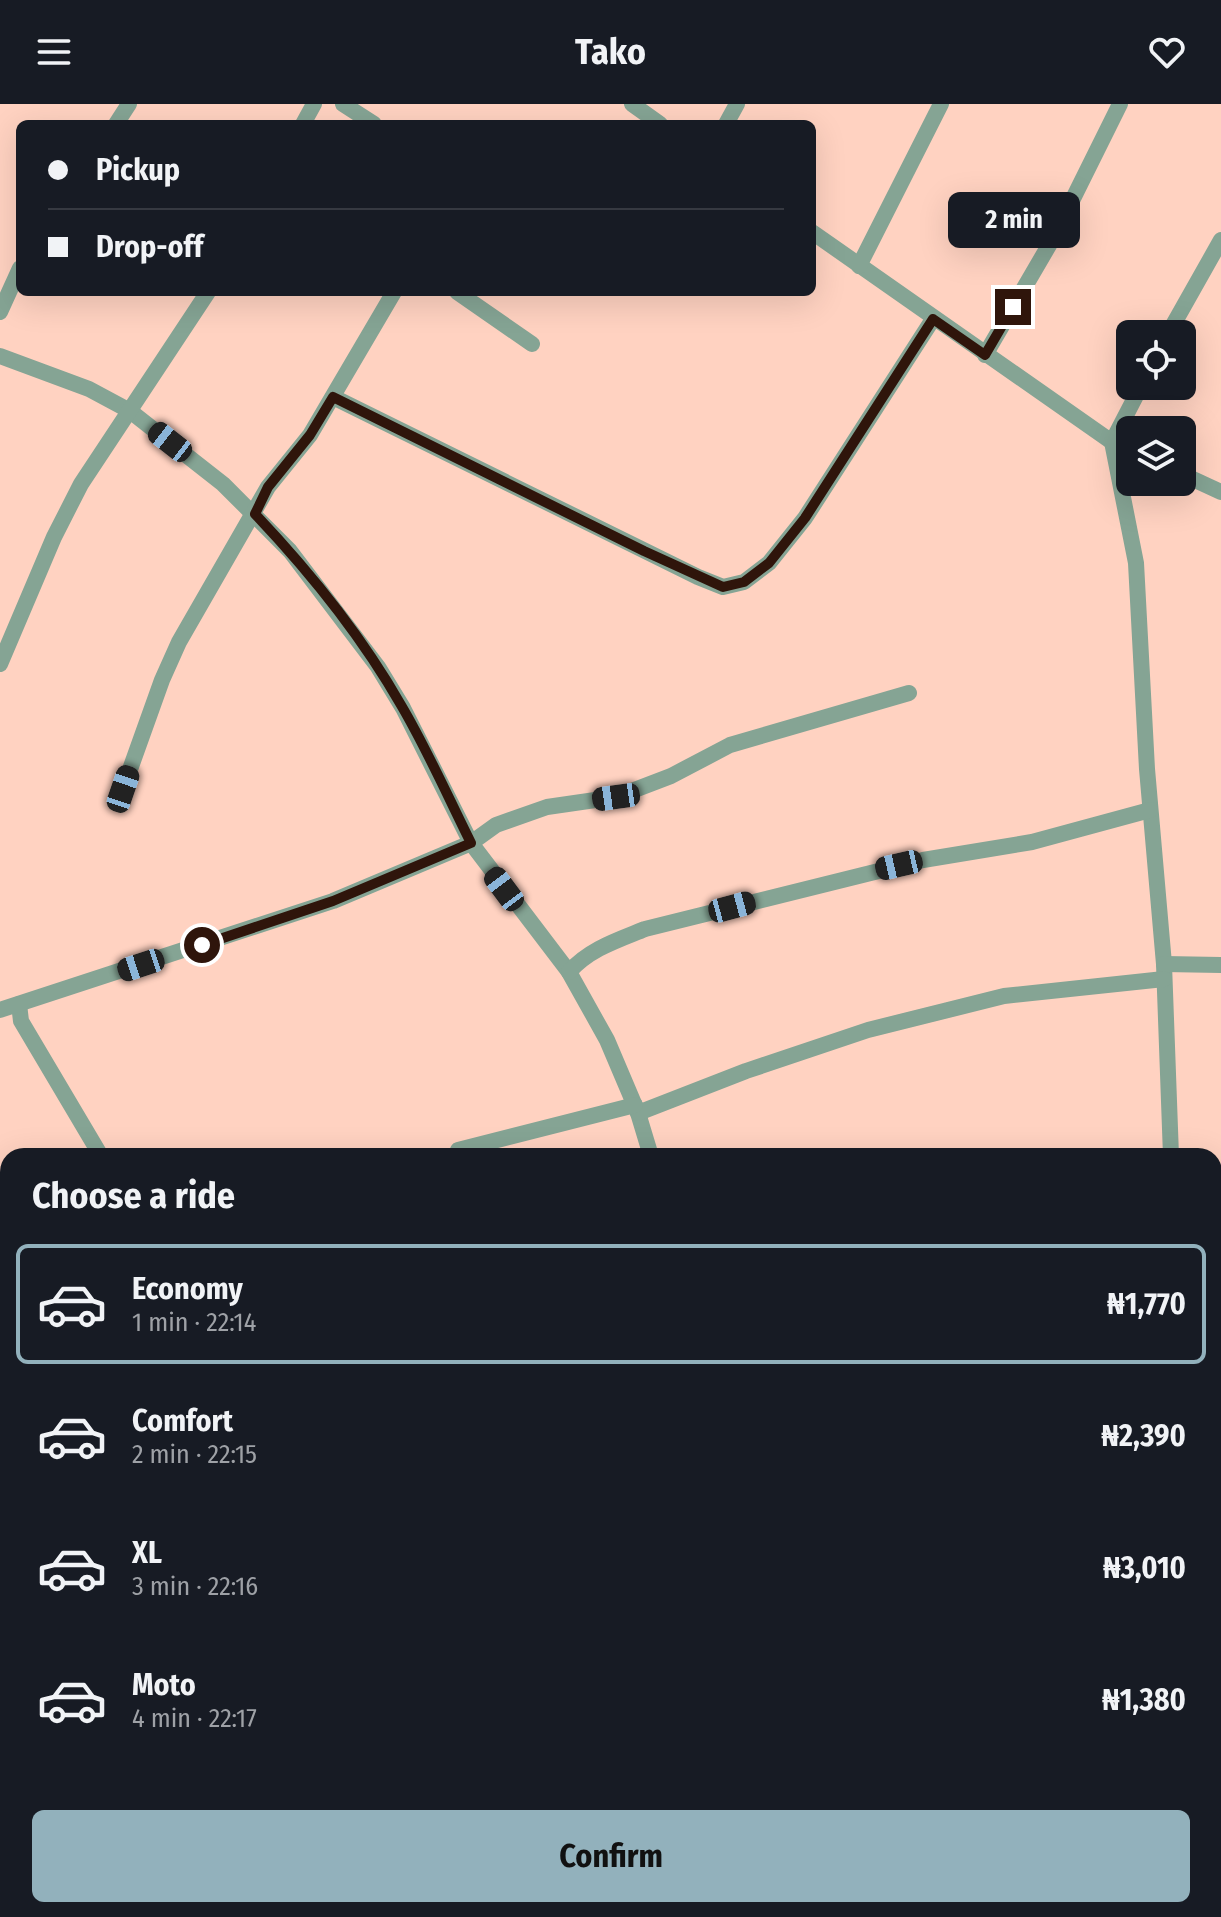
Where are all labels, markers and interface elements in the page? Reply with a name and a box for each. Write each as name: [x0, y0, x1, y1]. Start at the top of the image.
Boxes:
icon: menu: [32, 30, 76, 74]
text: Tako: [575, 30, 646, 74]
icon: heart: [1145, 30, 1189, 74]
text: Pickup: [96, 152, 180, 188]
callout: 2 min: [947, 191, 1079, 247]
text: 2 min: [985, 204, 1043, 235]
text: Drop-off: [96, 229, 203, 265]
route end: [995, 289, 1031, 325]
map controls: [1116, 320, 1196, 496]
button: locate: [1116, 320, 1196, 400]
button: layers: [1116, 416, 1196, 496]
car: [144, 418, 196, 466]
car: [104, 762, 142, 816]
car: [591, 782, 641, 812]
car: [873, 848, 925, 882]
car: [480, 863, 528, 915]
car: [706, 889, 758, 925]
route start: [184, 927, 220, 963]
car: [114, 946, 168, 984]
text: Choose a ride: [32, 1174, 235, 1218]
icon: car: [36, 1268, 108, 1340]
text: Economy: [132, 1271, 243, 1307]
text: ₦1,770: [1107, 1286, 1186, 1322]
text: 1 min · 22:14: [132, 1307, 256, 1338]
icon: car: [36, 1400, 108, 1472]
text: Comfort: [132, 1403, 233, 1439]
text: ₦2,390: [1101, 1418, 1186, 1454]
text: 2 min · 22:15: [132, 1439, 257, 1470]
icon: car: [36, 1532, 108, 1604]
text: XL: [132, 1535, 162, 1571]
text: ₦3,010: [1103, 1550, 1186, 1586]
text: 3 min · 22:16: [132, 1571, 258, 1602]
icon: car: [36, 1664, 108, 1736]
text: Moto: [132, 1667, 196, 1703]
text: ₦1,380: [1102, 1682, 1186, 1718]
text: 4 min · 22:17: [132, 1703, 257, 1734]
button: Confirm: [32, 1810, 1190, 1902]

